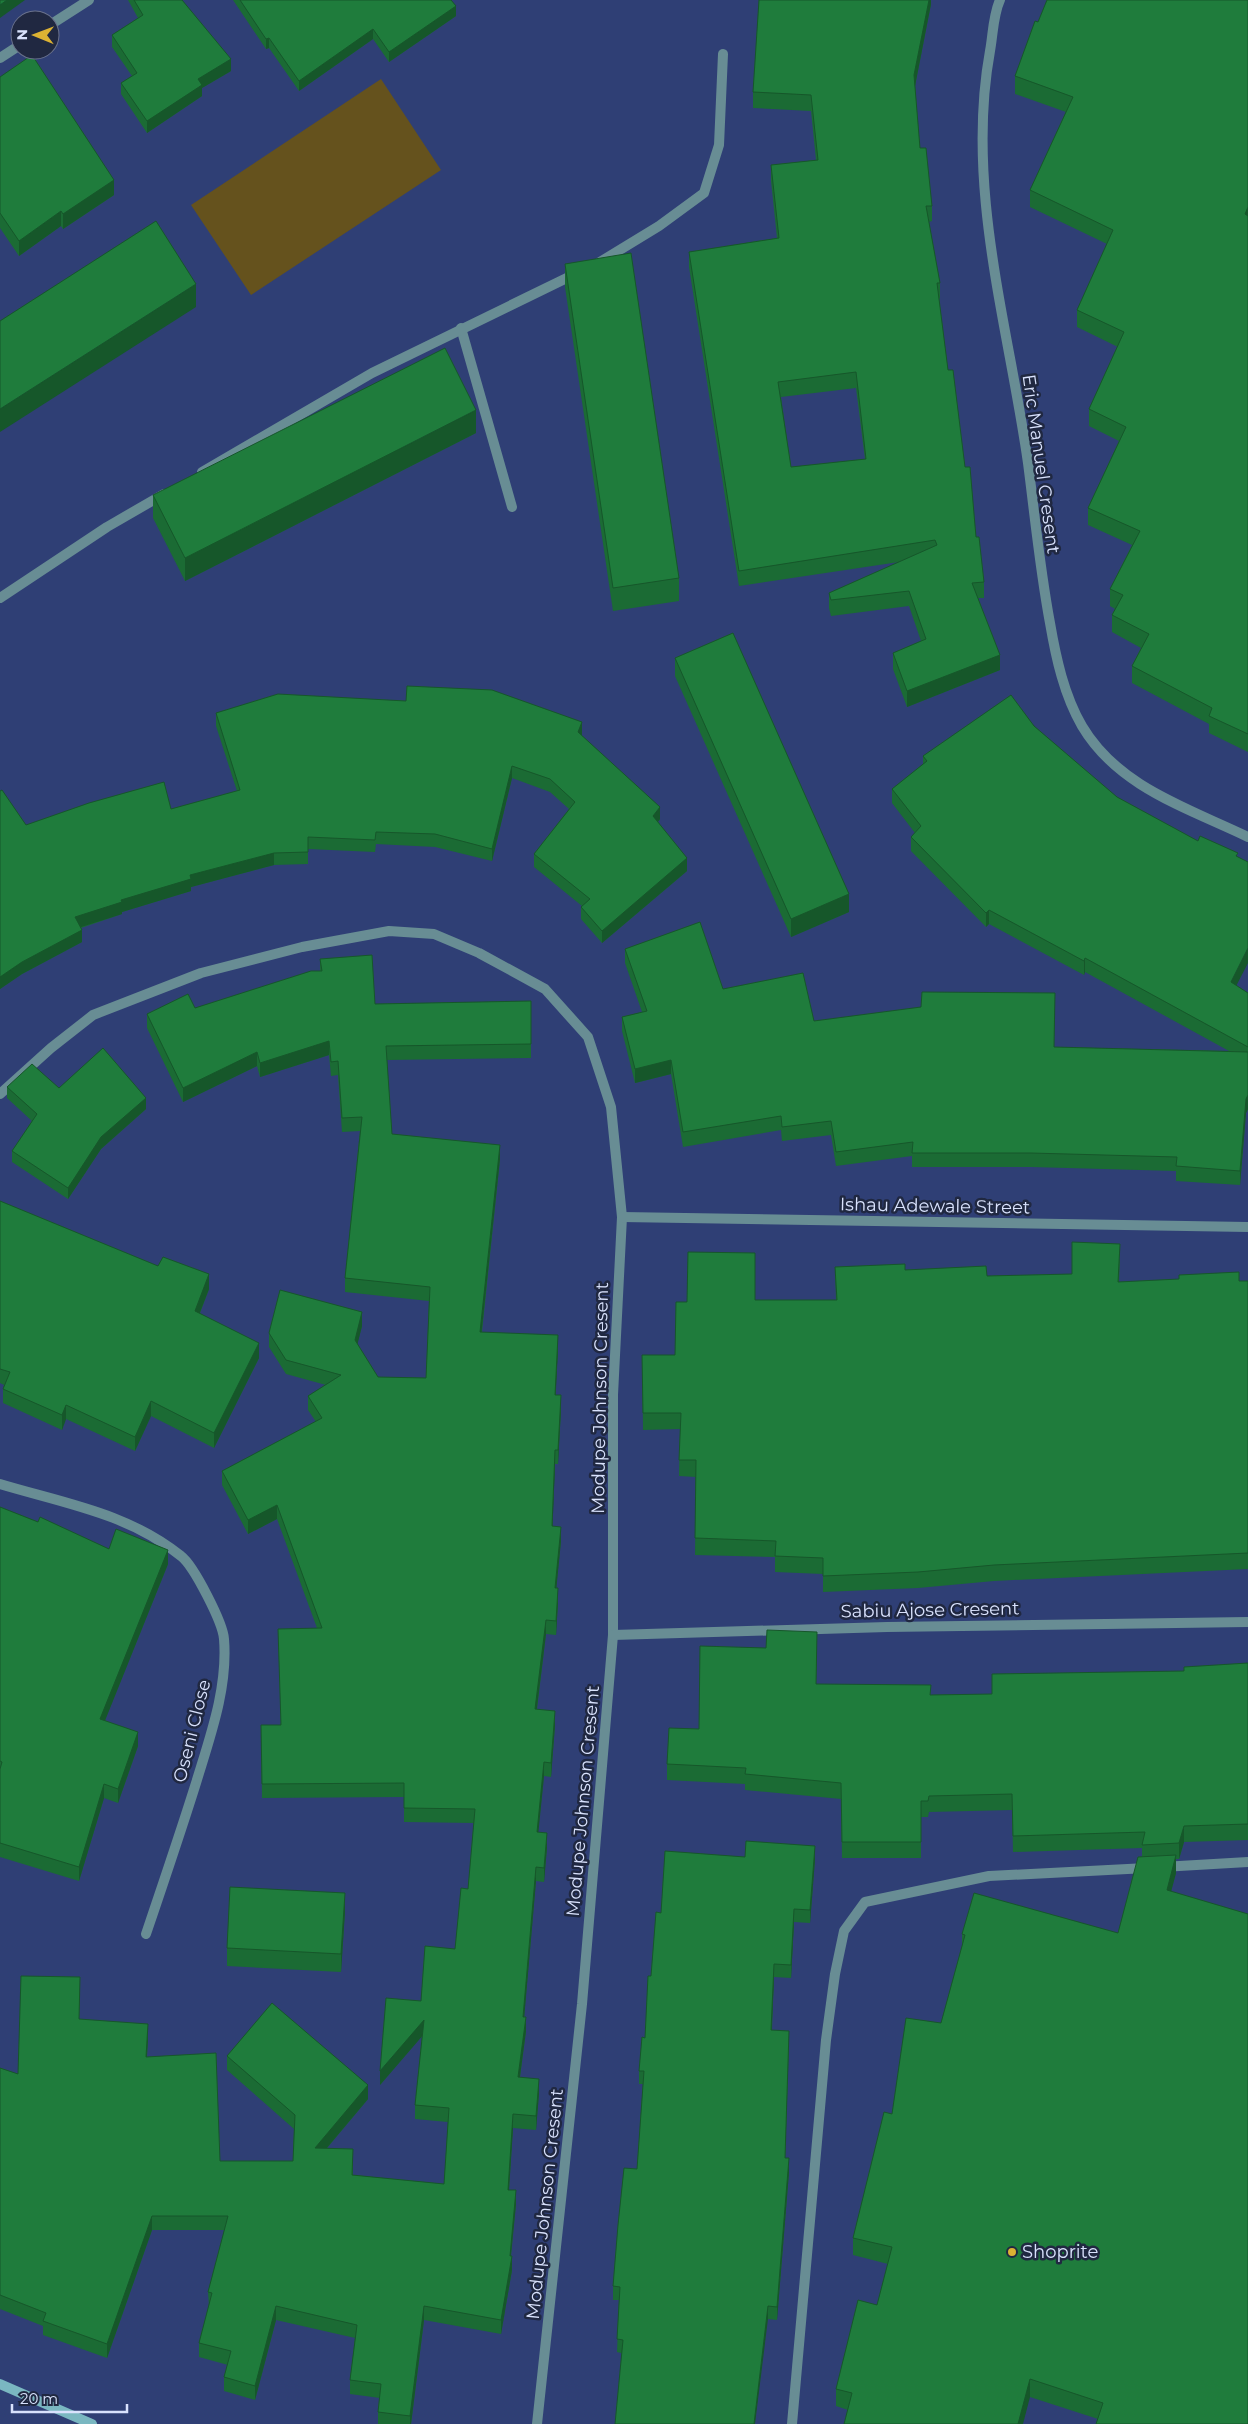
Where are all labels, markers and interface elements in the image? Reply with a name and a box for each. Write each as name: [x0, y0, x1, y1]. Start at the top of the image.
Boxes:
north arrow: [10, 10, 60, 60]
text: N: [13, 29, 31, 41]
street label: Eric Manuel Cresent: [1018, 373, 1064, 555]
street label: Ishau Adewale Street: [840, 1193, 1030, 1219]
street label: Modupe Johnson Cresent: [587, 1282, 613, 1514]
street label: Sabiu Ajose Cresent: [840, 1597, 1020, 1623]
street label: Oseni Close: [169, 1677, 215, 1785]
street label: Modupe Johnson Cresent: [562, 1685, 604, 1917]
street label: Modupe Johnson Cresent: [522, 2088, 568, 2320]
place label: Shoprite: [1022, 2241, 1098, 2263]
marker: Shoprite: [1006, 2246, 1018, 2258]
scale bar: [12, 2382, 128, 2414]
text: 20 m: [20, 2389, 58, 2408]

